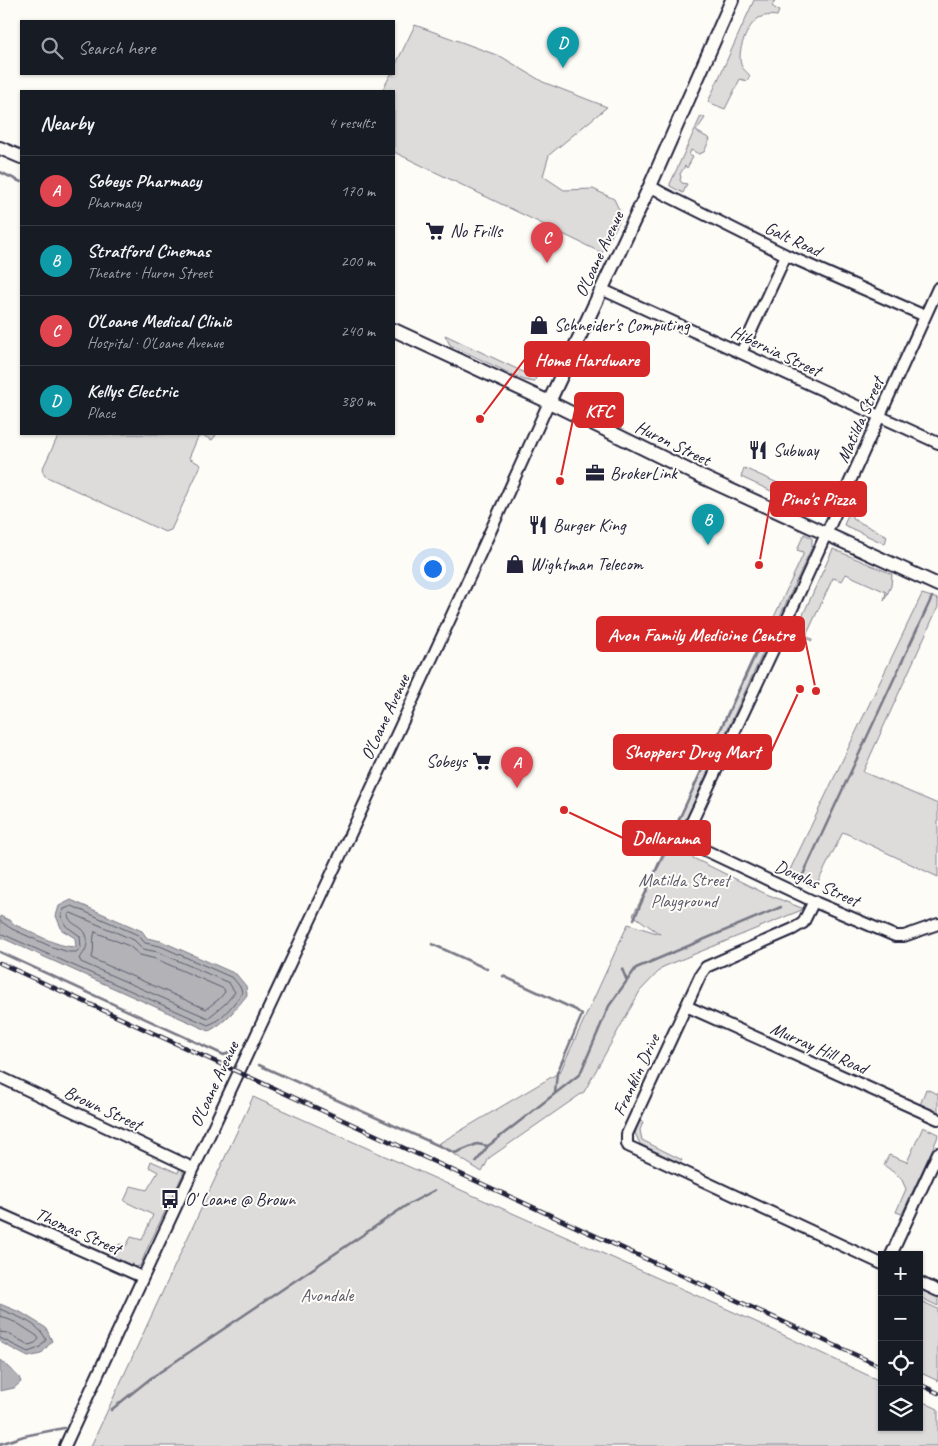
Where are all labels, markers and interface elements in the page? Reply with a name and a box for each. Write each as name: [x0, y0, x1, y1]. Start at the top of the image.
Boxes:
search box: [20, 20, 395, 75]
pin: D: [547, 27, 579, 68]
icon: search: [38, 34, 66, 62]
text: Search here: [78, 36, 155, 60]
text: Nearby: [40, 110, 93, 136]
text: 4 results: [328, 113, 375, 133]
text: Sobeys Pharmacy: [87, 169, 201, 193]
text: A: [52, 181, 60, 201]
text: 170 m: [341, 181, 375, 201]
text: Pharmacy: [87, 193, 141, 213]
street label: O'Loane Avenue: [570, 207, 629, 300]
street label: Galt Road: [761, 216, 827, 263]
supermarket icon: No Frills: [424, 220, 446, 242]
place label: No Frills: [450, 220, 504, 242]
pin: C: [531, 222, 563, 263]
text: Stratford Cinemas: [87, 239, 210, 263]
text: B: [52, 251, 60, 271]
text: 200 m: [341, 251, 375, 271]
text: Theatre · Huron Street: [87, 263, 213, 283]
text: O'Loane Medical Clinic: [87, 309, 232, 333]
shop icon: Schneider's Computing: [528, 314, 550, 336]
place label: Schneider's Computing: [554, 314, 691, 336]
text: C: [52, 321, 60, 341]
text: 240 m: [341, 321, 375, 341]
street label: Hibernia Street: [728, 321, 827, 383]
text: Hospital · O'Loane Avenue: [87, 333, 223, 353]
callout: Home Hardware: [525, 342, 649, 376]
text: Home Hardware: [535, 348, 641, 372]
street label: Matilda Street: [831, 371, 890, 466]
text: Kellys Electric: [87, 379, 178, 403]
text: D: [51, 391, 61, 411]
text: 380 m: [341, 391, 375, 411]
callout: KFC: [575, 393, 623, 427]
text: KFC: [585, 399, 616, 423]
text: Place: [87, 403, 115, 423]
street label: Huron Street: [632, 415, 716, 472]
restaurant icon: Subway: [747, 439, 769, 461]
place label: Subway: [773, 439, 820, 461]
office icon: BrokerLink: [584, 462, 606, 484]
place label: BrokerLink: [610, 462, 678, 484]
callout: Pino's Pizza: [771, 482, 866, 516]
text: Pino's Pizza: [781, 487, 856, 511]
pin: B: [692, 504, 724, 545]
restaurant icon: Burger King: [527, 514, 549, 536]
place label: Burger King: [553, 514, 627, 536]
shop icon: Wightman Telecom: [504, 553, 526, 575]
place label: Wightman Telecom: [530, 553, 644, 575]
your location: [420, 556, 446, 582]
callout: Avon Family Medicine Centre: [597, 617, 804, 651]
text: Avon Family Medicine Centre: [608, 623, 796, 647]
street label: O'Loane Avenue: [356, 670, 415, 763]
callout: Shoppers Drug Mart: [614, 735, 771, 769]
text: Shoppers Drug Mart: [624, 740, 763, 764]
pin: A: [501, 747, 533, 788]
place label: Sobeys: [426, 750, 469, 772]
supermarket icon: Sobeys: [471, 750, 493, 772]
callout: Dollarama: [623, 821, 710, 855]
text: Dollarama: [633, 826, 701, 850]
street label: Douglas Street: [771, 855, 865, 913]
park label: Matilda Street Playground: [638, 869, 733, 912]
street label: Murray Hill Road: [767, 1017, 873, 1080]
street label: Franklin Drive: [607, 1030, 665, 1119]
street label: O'Loane Avenue: [185, 1037, 244, 1130]
street label: Brown Street: [61, 1081, 148, 1137]
bus stop icon: O' Loane @ Brown: [159, 1188, 181, 1210]
place label: O' Loane @ Brown: [185, 1188, 296, 1210]
street label: Thomas Street: [32, 1202, 127, 1261]
map controls: [878, 1251, 923, 1431]
button: +: [878, 1251, 923, 1296]
park label: Avondale: [301, 1284, 354, 1306]
button: −: [878, 1296, 923, 1341]
button: locate: [878, 1341, 923, 1386]
button: layers: [878, 1386, 923, 1431]

